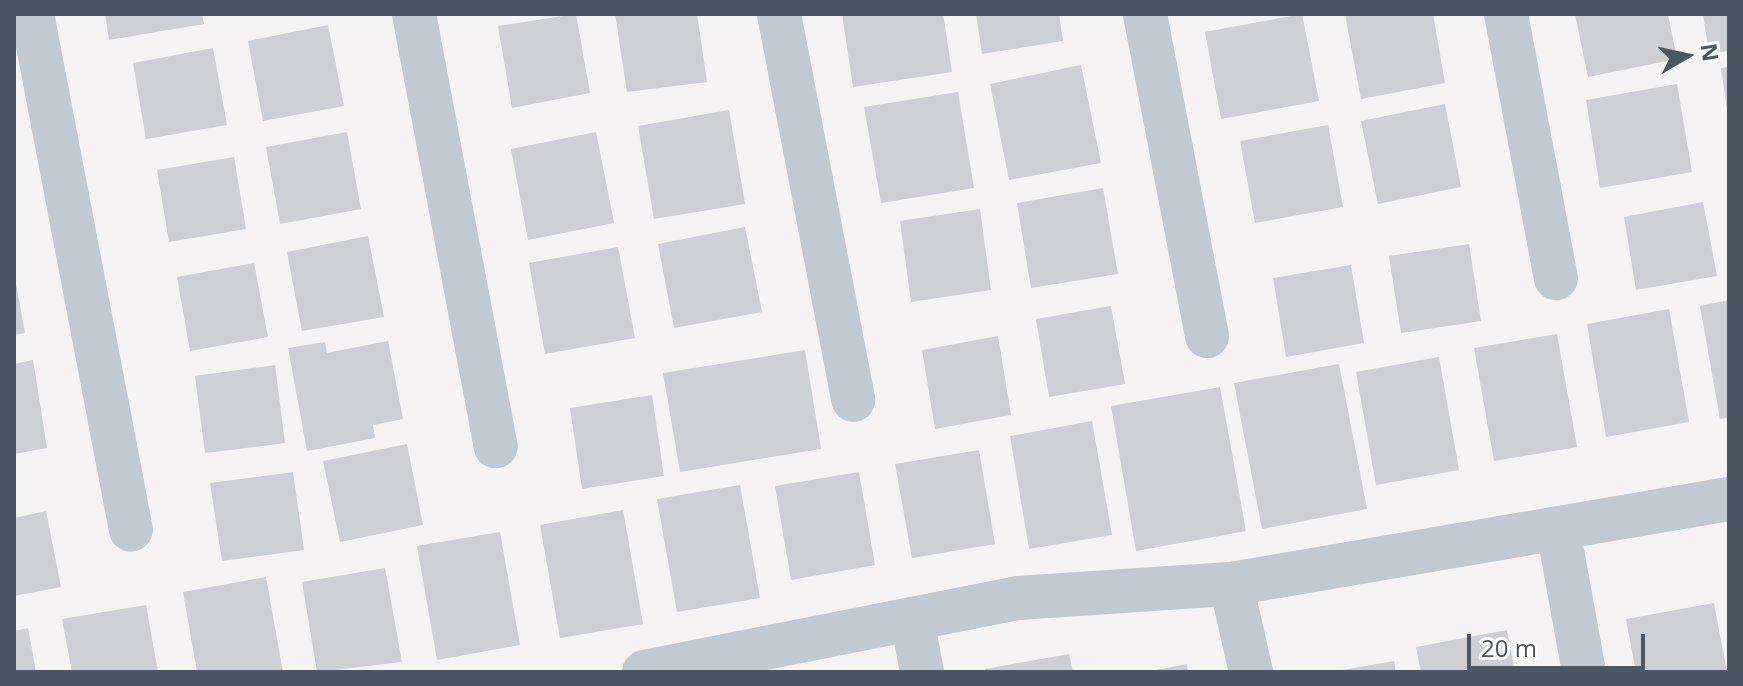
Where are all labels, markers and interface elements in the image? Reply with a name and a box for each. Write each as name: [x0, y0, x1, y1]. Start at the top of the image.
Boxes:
north arrow: [1647, 16, 1727, 96]
text: N: [1694, 41, 1727, 63]
scale bar: [1471, 618, 1649, 668]
text: 20 m: [1481, 631, 1537, 664]

